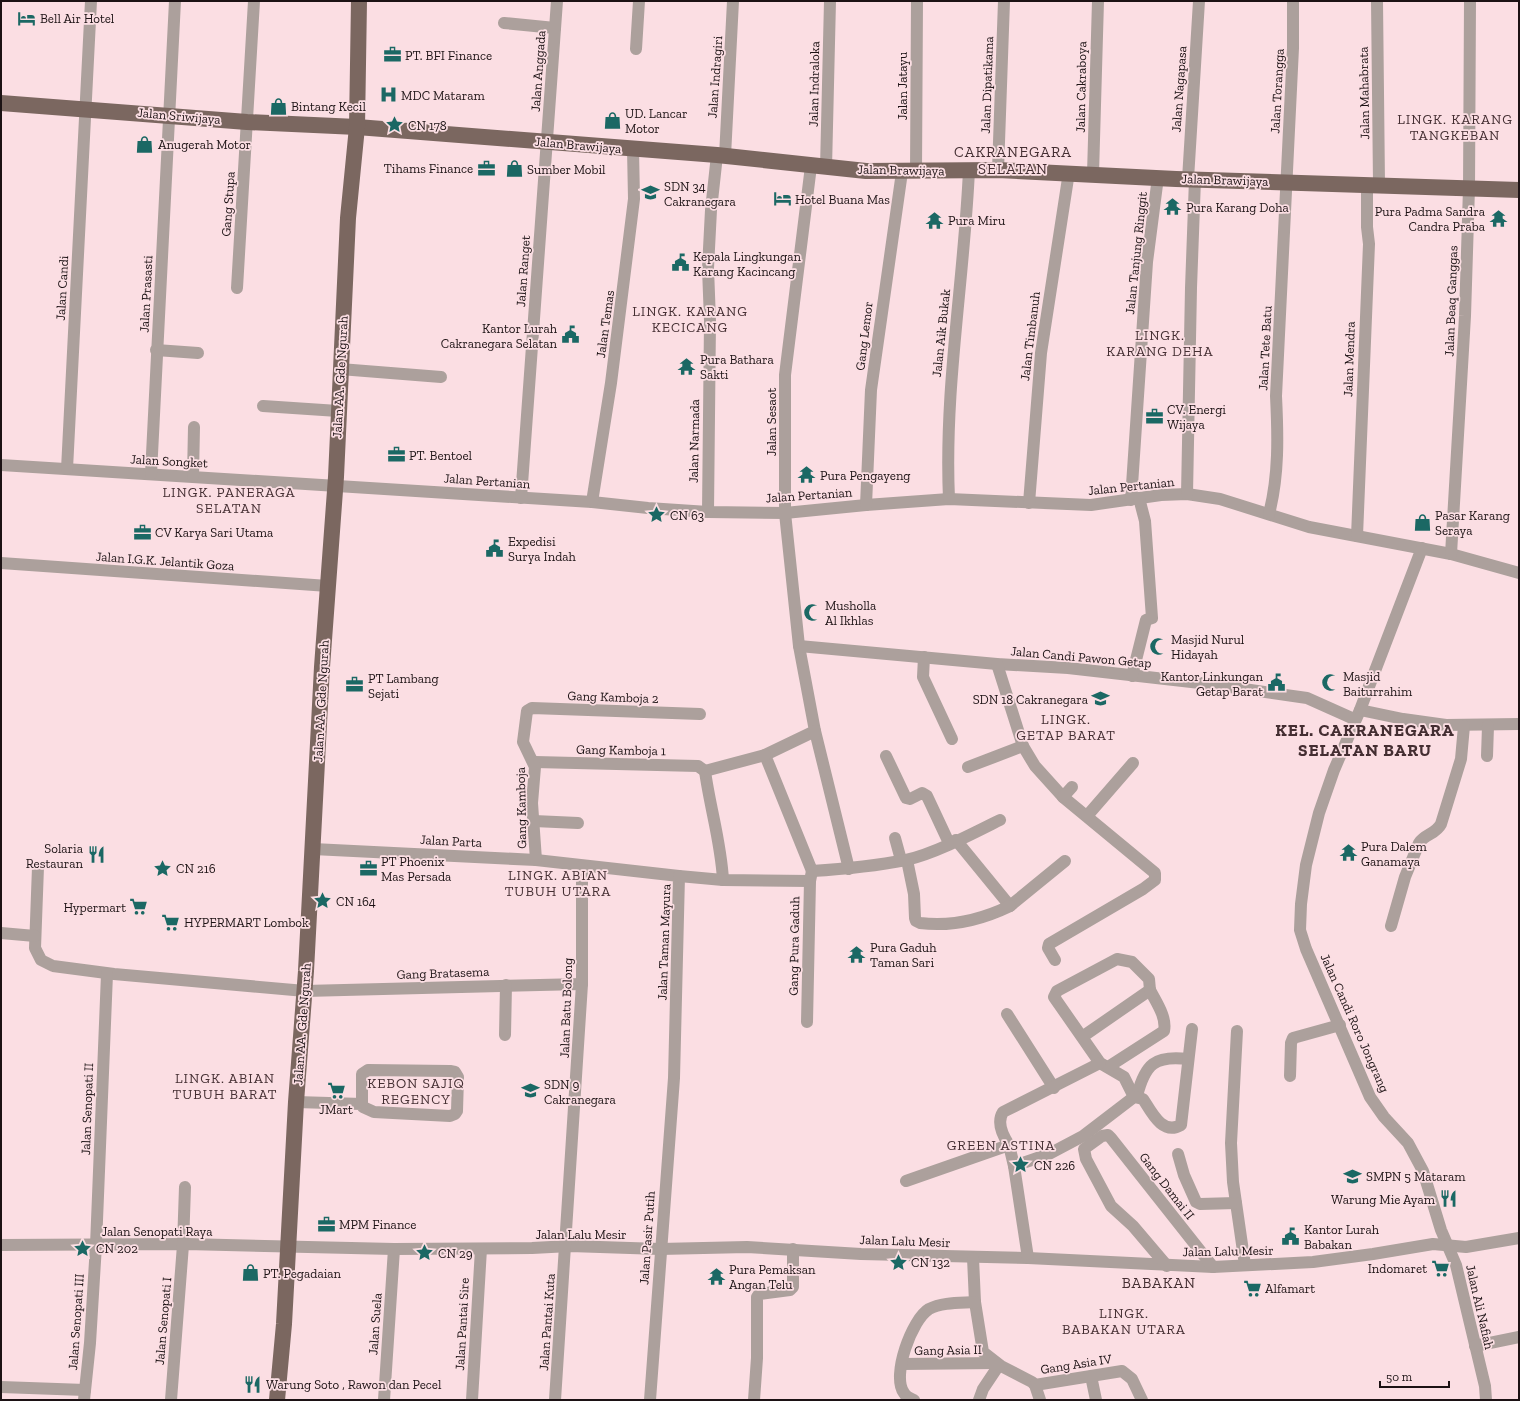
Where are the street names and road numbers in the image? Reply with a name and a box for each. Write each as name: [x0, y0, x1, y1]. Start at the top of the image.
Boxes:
street label: Jalan Anggada: [528, 29, 548, 112]
street label: Jalan Indragiri: [705, 35, 725, 119]
street label: Jalan Dipatikama: [978, 35, 996, 134]
street label: Jalan Indraloka: [806, 40, 822, 127]
street label: Jalan Cakraboya: [1073, 40, 1089, 133]
street label: Jalan Nagapasa: [1169, 45, 1190, 133]
street label: Jalan Mahabrata: [1356, 46, 1372, 140]
street label: Jalan Torangga: [1267, 47, 1287, 134]
street label: Jalan Jatayu: [895, 51, 910, 120]
street label: Jalan Sriwijaya: [137, 105, 222, 128]
street label: Jalan Brawijaya: [534, 134, 623, 157]
street label: Jalan Brawijaya: [857, 162, 945, 179]
street label: Gang Stupa: [218, 170, 238, 237]
street label: Jalan Brawijaya: [1181, 171, 1270, 190]
street label: Jalan Tanjung Ringgit: [1122, 191, 1151, 315]
street label: Jalan Ranget: [513, 234, 533, 307]
street label: Jalan Beaq Ganggas: [1442, 245, 1460, 357]
street label: Jalan Candi: [53, 255, 71, 321]
street label: Jalan Prasasti: [136, 255, 156, 333]
street label: Jalan Aik Bukak: [929, 288, 953, 378]
street label: Jalan Temas: [593, 289, 617, 359]
street label: Jalan Timbanuh: [1017, 290, 1043, 382]
street label: Gang Lemor: [852, 301, 876, 371]
street label: Jalan Tete Batu: [1255, 304, 1275, 391]
street label: Jalan AA. Gde Ngurah: [329, 315, 351, 438]
street label: Jalan Mendra: [1340, 320, 1358, 397]
street label: Jalan Sesaot: [764, 388, 779, 456]
street label: Jalan Narmada: [686, 398, 702, 483]
street label: Jalan Songket: [130, 451, 208, 471]
street label: Jalan Pertanian: [443, 470, 531, 492]
street label: Jalan Pertanian: [1087, 474, 1175, 498]
street label: Jalan Pertanian: [765, 484, 853, 506]
street label: Jalan I.G.K. Jelantik Goza: [95, 549, 236, 573]
street label: Jalan AA. Gde Ngurah: [310, 639, 332, 762]
street label: Jalan Candi Pawon Getap: [1010, 643, 1152, 671]
street label: Gang Kamboja 2: [567, 688, 659, 707]
street label: Gang Kamboja 1: [576, 742, 666, 759]
street label: Gang Kamboja: [513, 766, 530, 849]
street label: Jalan Parta: [420, 832, 483, 850]
street label: Jalan Taman Mayura: [654, 883, 674, 1001]
street label: Gang Pura Gaduh: [786, 896, 802, 996]
street label: Jalan Candi Roro Jongrang: [1318, 951, 1392, 1095]
street label: Jalan Batu Bolong: [557, 958, 575, 1058]
street label: Jalan AA. Gde Ngurah: [290, 962, 314, 1085]
street label: Gang Bratasema: [396, 964, 490, 982]
street label: Jalan Senopati II: [78, 1063, 96, 1155]
street label: Gang Damai II: [1136, 1150, 1198, 1222]
street label: Jalan Pasir Putih: [636, 1190, 658, 1285]
street label: Jalan Senopati Raya: [102, 1224, 213, 1239]
street label: Jalan Lalu Mesir: [535, 1227, 627, 1242]
street label: Jalan Lalu Mesir: [859, 1232, 951, 1250]
street label: Jalan Lalu Mesir: [1182, 1243, 1274, 1259]
street label: Jalan Ali Nafiah: [1463, 1263, 1497, 1352]
street label: Jalan Pantai Kuta: [536, 1272, 558, 1371]
street label: Jalan Senopati III: [65, 1273, 87, 1371]
street label: Jalan Senopati I: [152, 1276, 174, 1366]
street label: Jalan Pantai Sire: [452, 1277, 472, 1371]
street label: Jalan Suela: [365, 1292, 385, 1355]
street label: Gang Asia II: [914, 1342, 982, 1358]
street label: Gang Asia IV: [1039, 1351, 1113, 1377]

